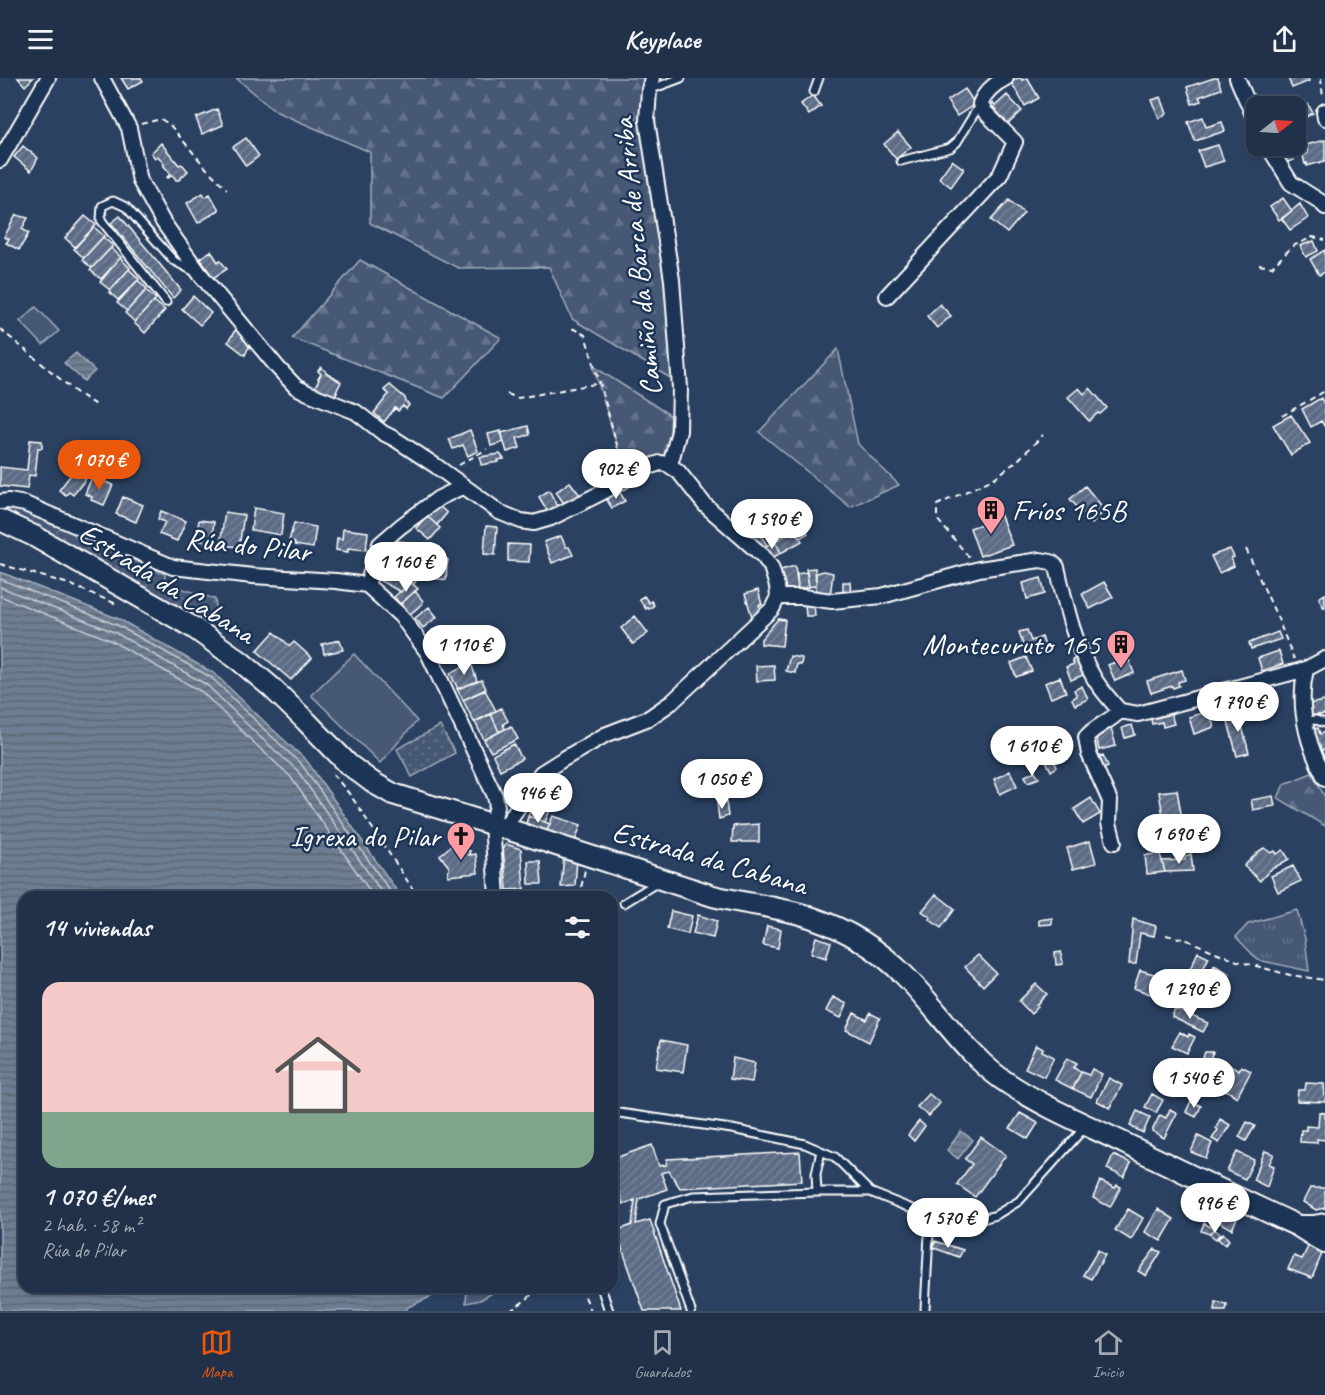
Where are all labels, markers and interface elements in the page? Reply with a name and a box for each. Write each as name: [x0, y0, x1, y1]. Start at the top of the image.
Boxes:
text: Keyplace: [625, 22, 700, 56]
icon: menu: [24, 23, 57, 56]
icon: share: [1268, 23, 1301, 56]
north arrow: [1246, 96, 1306, 156]
map controls: [1246, 96, 1306, 156]
street label: Camiño da Barca de Arriba: [603, 114, 670, 398]
pin: 1 070 €: [44, 440, 154, 491]
text: 1 070 €: [72, 447, 126, 472]
pin: 902 €: [574, 449, 658, 500]
text: 902 €: [596, 456, 636, 481]
place label: Fríos 165B: [1012, 491, 1128, 529]
building icon: Fríos 165B: [975, 494, 1007, 536]
pin: 1 590 €: [717, 499, 827, 550]
text: 1 590 €: [745, 506, 799, 531]
street label: Estrada da Cabana: [72, 514, 264, 654]
street label: Rúa do Pilar: [183, 520, 315, 571]
pin: 1 160 €: [351, 542, 461, 593]
text: 1 160 €: [378, 549, 434, 574]
pin: 1 110 €: [409, 625, 519, 676]
place label: Montecuruto 165: [922, 625, 1101, 663]
building icon: Montecuruto 165: [1105, 628, 1137, 670]
text: 1 110 €: [437, 632, 491, 657]
pin: 1 790 €: [1183, 682, 1293, 733]
text: 1 790 €: [1211, 689, 1265, 714]
pin: 1 610 €: [977, 726, 1087, 777]
text: 1 610 €: [1004, 733, 1060, 758]
pin: 1 050 €: [667, 759, 777, 810]
text: 1 050 €: [695, 766, 749, 791]
pin: 946 €: [496, 773, 580, 824]
text: 946 €: [517, 780, 559, 805]
street label: Estrada da Cabana: [608, 812, 814, 905]
pin: 1 690 €: [1124, 814, 1234, 865]
place label: Igrexa do Pilar: [290, 817, 442, 855]
church icon: Igrexa do Pilar: [445, 820, 477, 862]
text: 1 690 €: [1152, 821, 1206, 846]
text: 14 viviendas: [42, 911, 151, 944]
icon: filters: [561, 911, 594, 944]
pin: 1 290 €: [1135, 969, 1245, 1020]
text: 1 290 €: [1163, 976, 1217, 1001]
icon: home: [264, 1021, 372, 1129]
pin: 1 540 €: [1139, 1058, 1249, 1109]
text: 1 540 €: [1167, 1065, 1221, 1090]
text: 1 070 €/mes: [42, 1180, 154, 1213]
pin: 996 €: [1173, 1183, 1257, 1234]
text: 996 €: [1195, 1190, 1235, 1215]
pin: 1 570 €: [893, 1198, 1003, 1249]
text: 1 570 €: [921, 1205, 975, 1230]
text: 2 hab. · 58 m²: [42, 1213, 140, 1238]
text: Rúa do Pilar: [42, 1238, 126, 1263]
tab: Mapa: [200, 1326, 233, 1382]
tab: Guardados: [634, 1326, 691, 1382]
tab: Inicio: [1092, 1326, 1125, 1382]

